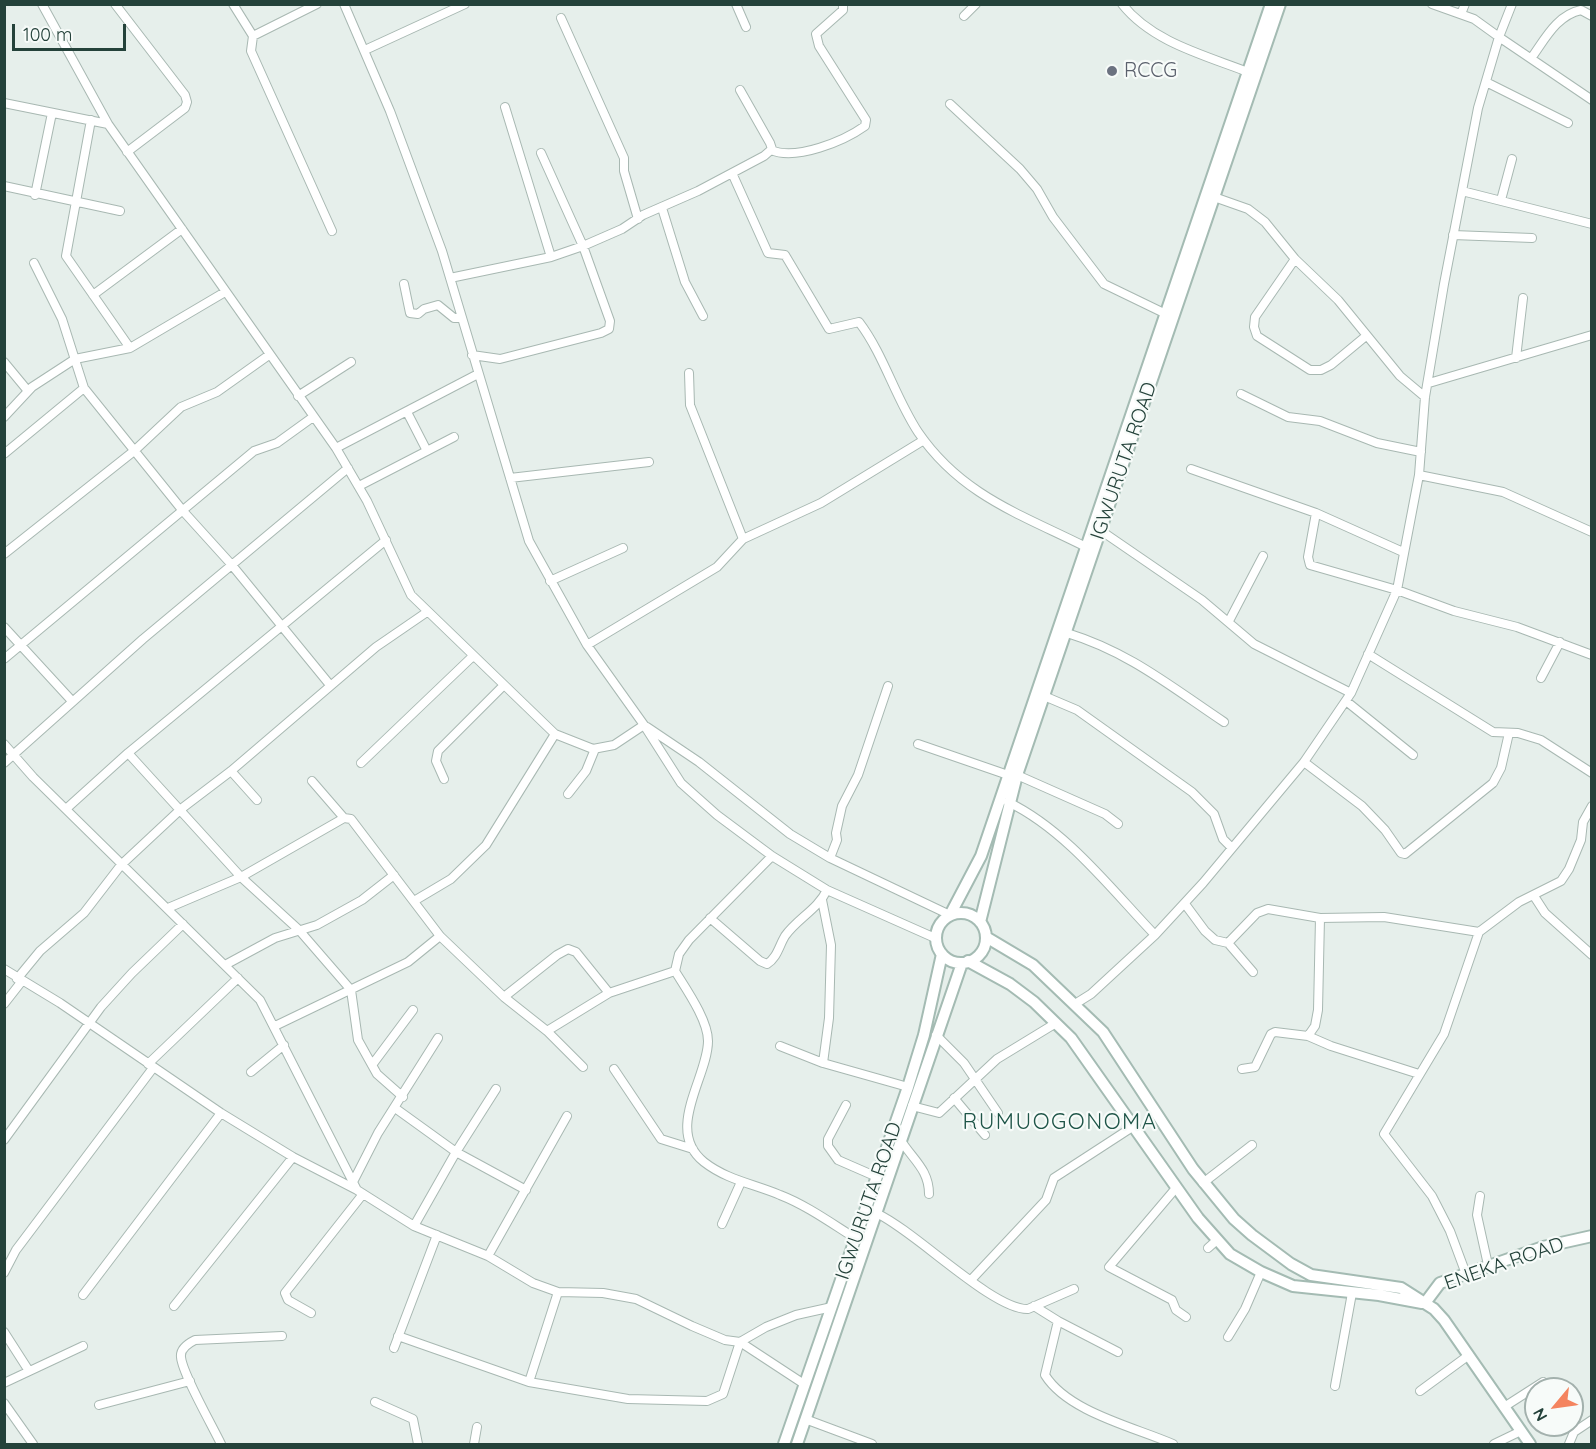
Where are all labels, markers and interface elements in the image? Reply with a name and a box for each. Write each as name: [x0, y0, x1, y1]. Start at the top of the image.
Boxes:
scale bar: [15, 12, 129, 50]
text: 100 m: [23, 23, 72, 46]
place label: RCCG: [1124, 59, 1177, 83]
marker: RCCG: [1105, 64, 1119, 78]
street label: IGWURUTA ROAD: [1086, 379, 1162, 543]
district label: RUMUOGONOMA: [963, 1109, 1157, 1135]
street label: IGWURUTA ROAD: [831, 1119, 907, 1283]
street label: ENEKA ROAD: [1441, 1232, 1567, 1296]
north arrow: [1524, 1377, 1584, 1437]
text: N: [1528, 1405, 1552, 1425]

